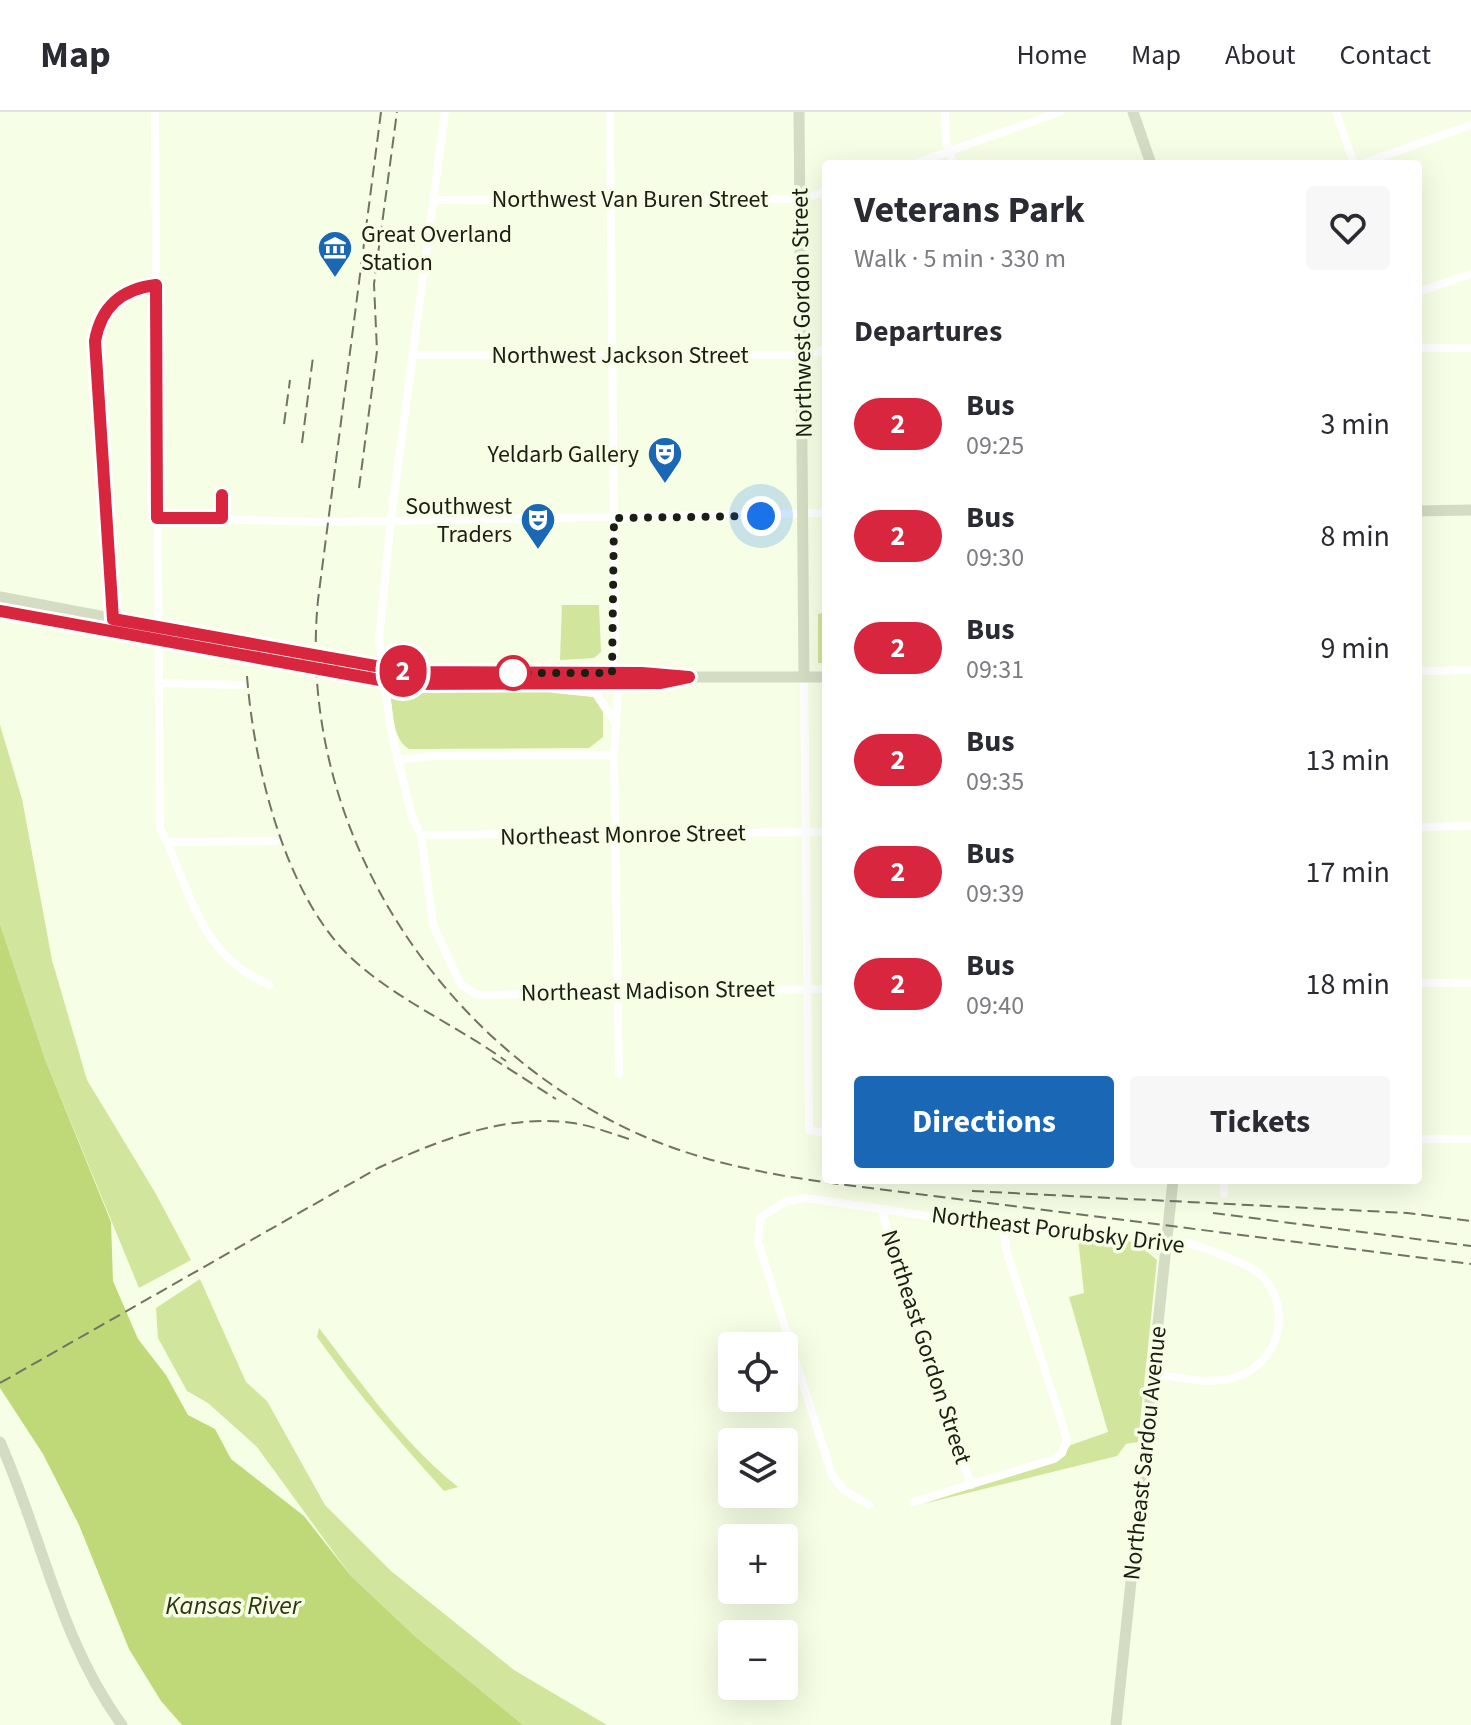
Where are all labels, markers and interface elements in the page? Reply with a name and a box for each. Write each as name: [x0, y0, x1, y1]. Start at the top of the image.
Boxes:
text: Map: [40, 28, 111, 82]
text: Home: [1016, 35, 1087, 75]
text: Map: [1131, 35, 1181, 75]
text: About: [1225, 35, 1296, 75]
text: Contact: [1340, 35, 1431, 75]
street label: Northwest Van Buren Street: [492, 182, 768, 217]
text: Veterans Park: [854, 183, 1085, 237]
button: heart: [1306, 186, 1390, 270]
street label: Northwest Gordon Street: [782, 188, 822, 438]
place label: Great Overland Station: [361, 217, 512, 280]
museum icon: Great Overland Station: [316, 229, 354, 279]
text: Walk · 5 min · 330 m: [854, 240, 1066, 277]
text: Departures: [854, 310, 1002, 353]
street label: Northwest Jackson Street: [491, 338, 749, 373]
text: Bus: [966, 384, 1014, 427]
text: 3 min: [1320, 403, 1390, 446]
text: 2: [891, 404, 905, 444]
text: 09:25: [966, 427, 1024, 464]
theatre icon: Yeldarb Gallery: [646, 435, 684, 485]
place label: Yeldarb Gallery: [487, 437, 639, 472]
place label: Southwest Traders: [405, 489, 512, 552]
your location: [741, 496, 781, 536]
text: Bus: [966, 496, 1014, 539]
theatre icon: Southwest Traders: [519, 501, 557, 551]
text: 8 min: [1320, 515, 1390, 558]
text: 2: [891, 516, 905, 556]
text: 09:30: [966, 539, 1024, 576]
text: Bus: [966, 608, 1014, 651]
text: 9 min: [1320, 627, 1390, 670]
text: 2: [891, 628, 905, 668]
line badge: 2: [377, 645, 429, 697]
text: 2: [396, 651, 410, 691]
text: 09:31: [966, 651, 1024, 688]
unlabelled marker: [496, 656, 530, 690]
text: Bus: [966, 720, 1014, 763]
text: 13 min: [1306, 739, 1390, 782]
text: 2: [891, 740, 905, 780]
text: 09:35: [966, 763, 1024, 800]
street label: Northeast Monroe Street: [500, 815, 746, 855]
text: Bus: [966, 832, 1014, 875]
text: 17 min: [1306, 851, 1390, 894]
text: 2: [891, 852, 905, 892]
text: 09:39: [966, 875, 1024, 912]
text: Bus: [966, 944, 1014, 987]
text: 18 min: [1306, 963, 1390, 1006]
text: 2: [891, 964, 905, 1004]
street label: Northeast Madison Street: [521, 971, 775, 1011]
text: 09:40: [966, 987, 1024, 1024]
button: Directions: [854, 1076, 1114, 1168]
button: Tickets: [1130, 1076, 1390, 1168]
street label: Northeast Porubsky Drive: [929, 1197, 1187, 1263]
street label: Northeast Gordon Street: [872, 1225, 980, 1469]
street label: Northeast Sardou Avenue: [1114, 1324, 1176, 1582]
map controls: [718, 1332, 798, 1700]
button: locate: [718, 1332, 798, 1412]
button: layers: [718, 1428, 798, 1508]
button: +: [718, 1524, 798, 1604]
water label: Kansas River: [165, 1587, 302, 1624]
button: −: [718, 1620, 798, 1700]

